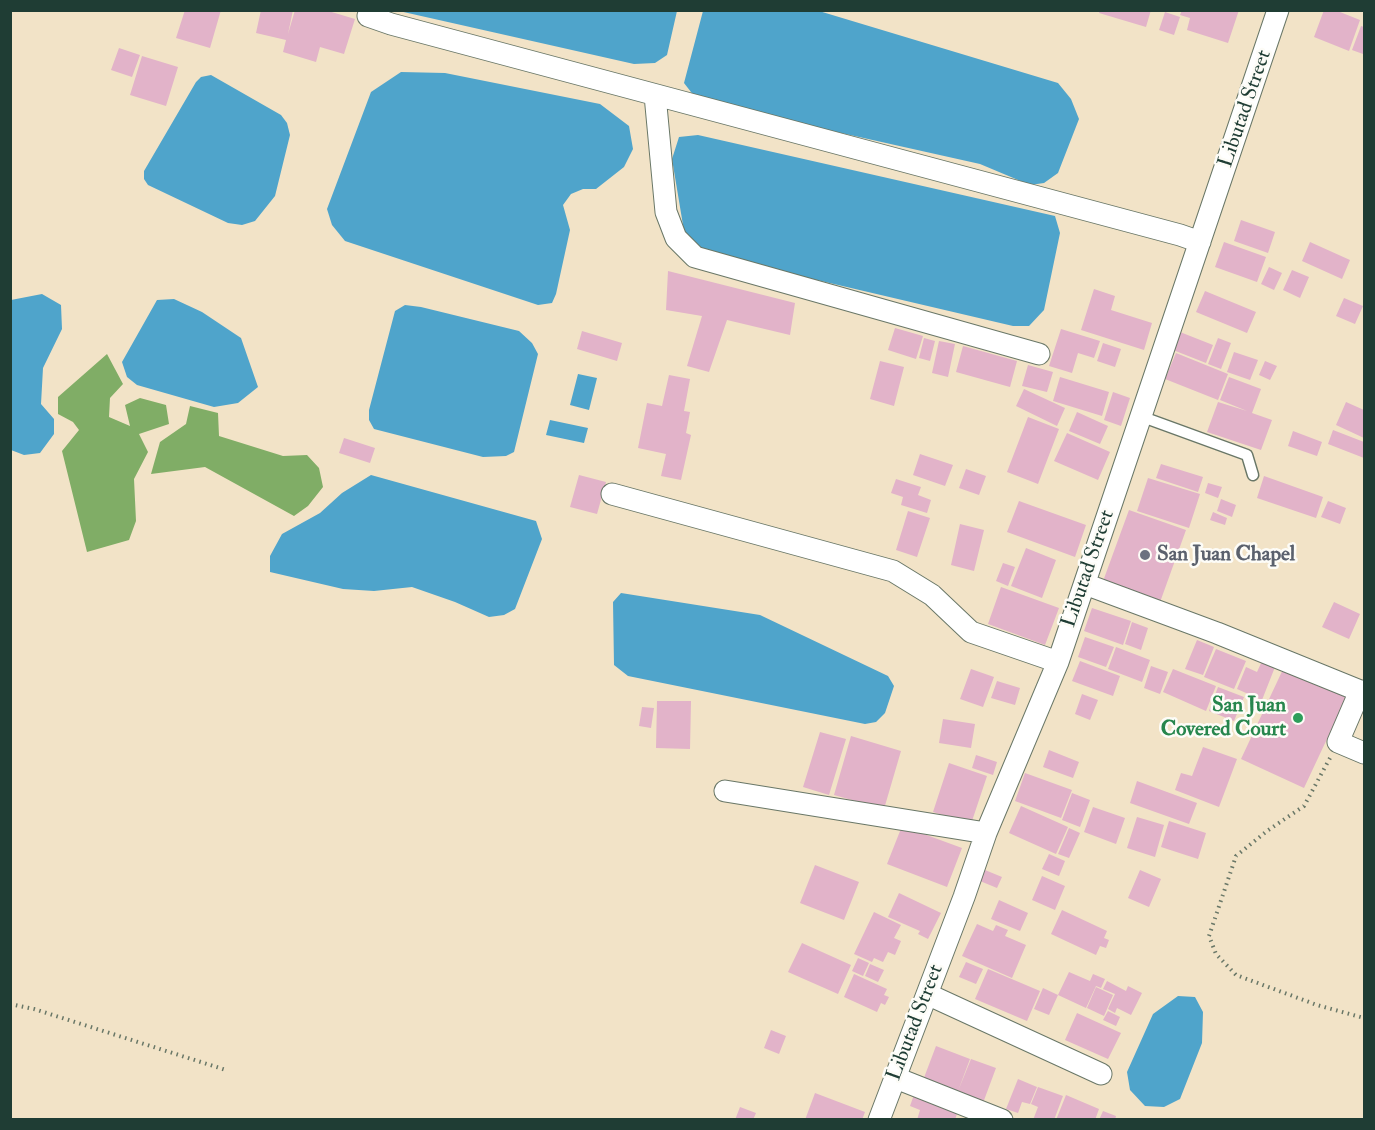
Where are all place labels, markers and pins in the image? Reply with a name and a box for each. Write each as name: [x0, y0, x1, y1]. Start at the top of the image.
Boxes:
place label: San Juan Chapel: [1157, 542, 1295, 568]
marker: San Juan Chapel: [1138, 548, 1152, 562]
place label: San Juan Covered Court: [1161, 693, 1286, 743]
marker: San Juan Covered Court: [1291, 711, 1305, 725]

